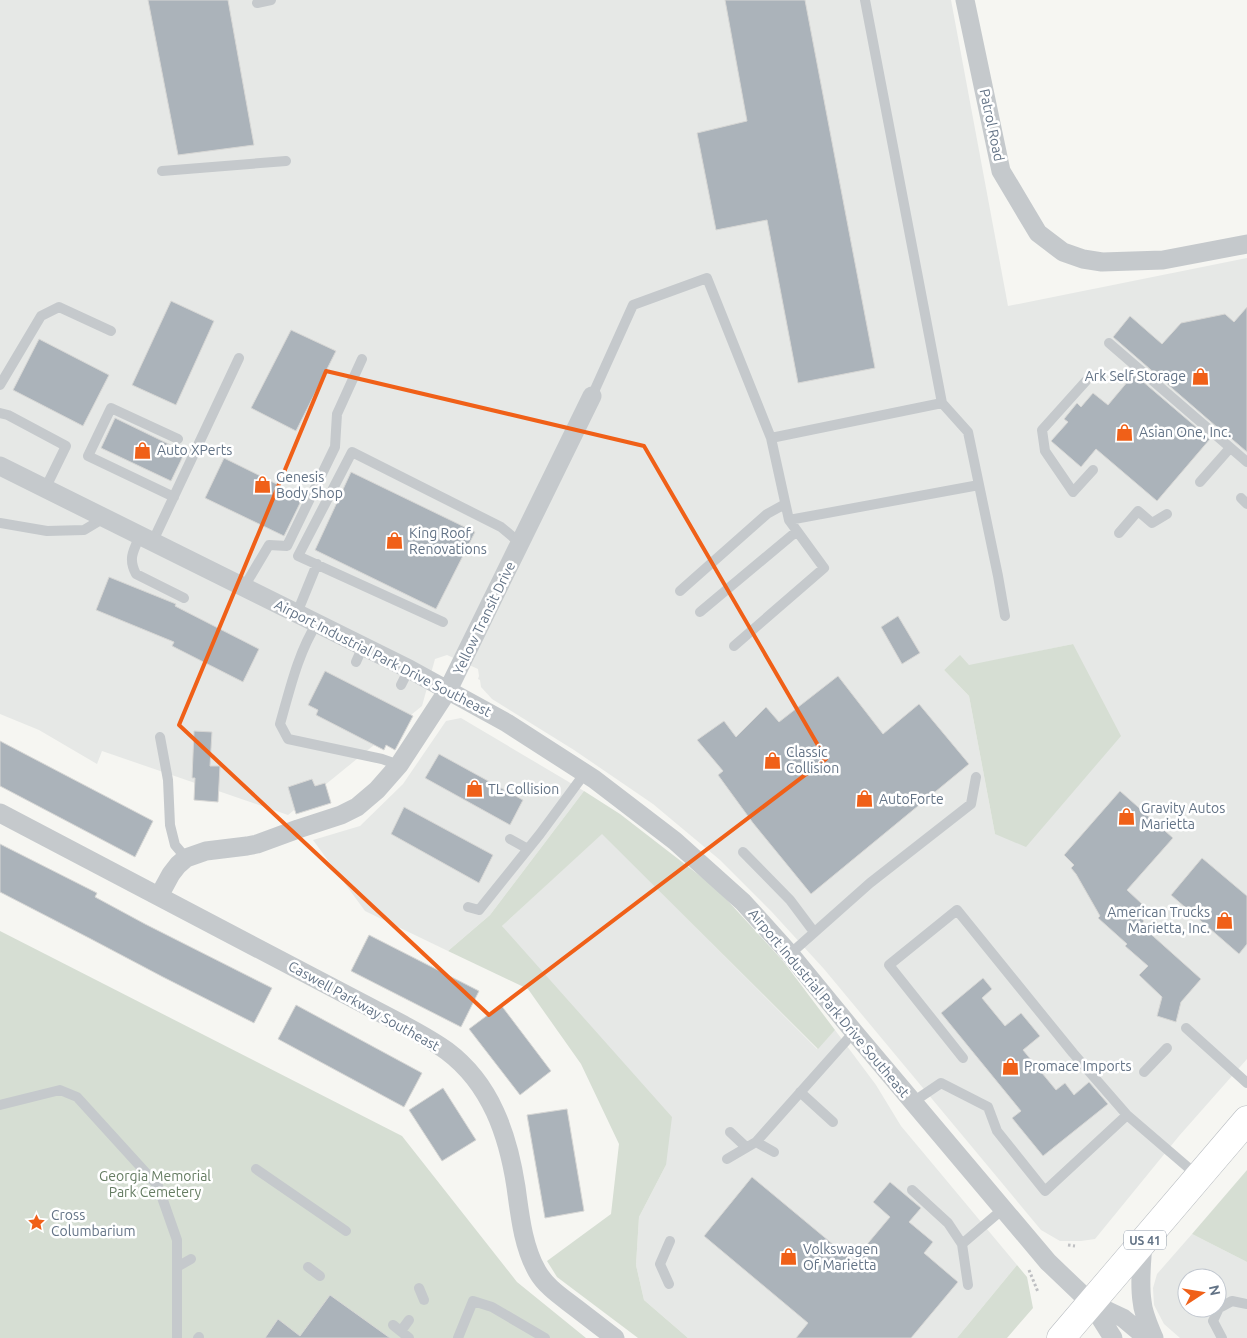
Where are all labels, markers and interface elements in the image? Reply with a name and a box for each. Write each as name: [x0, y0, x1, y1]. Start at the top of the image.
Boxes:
street label: Patrol Road: [977, 87, 1007, 163]
shop icon: Ark Self Storage: [1190, 366, 1210, 386]
place label: Ark Self Storage: [1085, 368, 1186, 384]
shop icon: Asian One, Inc.: [1115, 422, 1135, 442]
place label: Asian One, Inc.: [1139, 424, 1231, 440]
shop icon: Auto XPerts: [133, 440, 153, 460]
place label: Auto XPerts: [157, 442, 232, 458]
place label: Genesis Body Shop: [276, 469, 343, 501]
shop icon: Genesis Body Shop: [252, 475, 272, 495]
place label: King Roof Renovations: [409, 525, 487, 557]
shop icon: King Roof Renovations: [385, 531, 405, 551]
street label: Yellow Transit Drive: [450, 559, 518, 677]
street label: Airport Industrial Park Drive Southeast: [272, 596, 495, 720]
place label: Classic Collision: [786, 744, 839, 776]
shop icon: Classic Collision: [762, 750, 782, 770]
shop icon: TL Collision: [464, 779, 484, 799]
place label: TL Collision: [488, 781, 559, 797]
shop icon: AutoForte: [855, 789, 875, 809]
place label: AutoForte: [879, 791, 944, 807]
place label: Gravity Autos Marietta: [1141, 800, 1225, 832]
shop icon: Gravity Autos Marietta: [1117, 806, 1137, 826]
place label: American Trucks Marietta, Inc.: [1107, 904, 1210, 936]
street label: Airport Industrial Park Drive Southeast: [745, 905, 913, 1101]
shop icon: American Trucks Marietta, Inc.: [1214, 910, 1234, 930]
street label: Caswell Parkway Southeast: [286, 958, 443, 1055]
shop icon: Promace Imports: [1000, 1056, 1020, 1076]
place label: Promace Imports: [1024, 1058, 1131, 1074]
park label: Georgia Memorial Park Cemetery: [99, 1168, 211, 1200]
place label: Cross Columbarium: [51, 1207, 136, 1239]
place icon: Cross Columbarium: [27, 1213, 47, 1233]
road number: US 41: [1124, 1230, 1166, 1250]
place label: Volkswagen Of Marietta: [803, 1241, 878, 1273]
shop icon: Volkswagen Of Marietta: [779, 1247, 799, 1267]
north arrow: [1177, 1268, 1227, 1318]
text: N: [1206, 1284, 1224, 1297]

